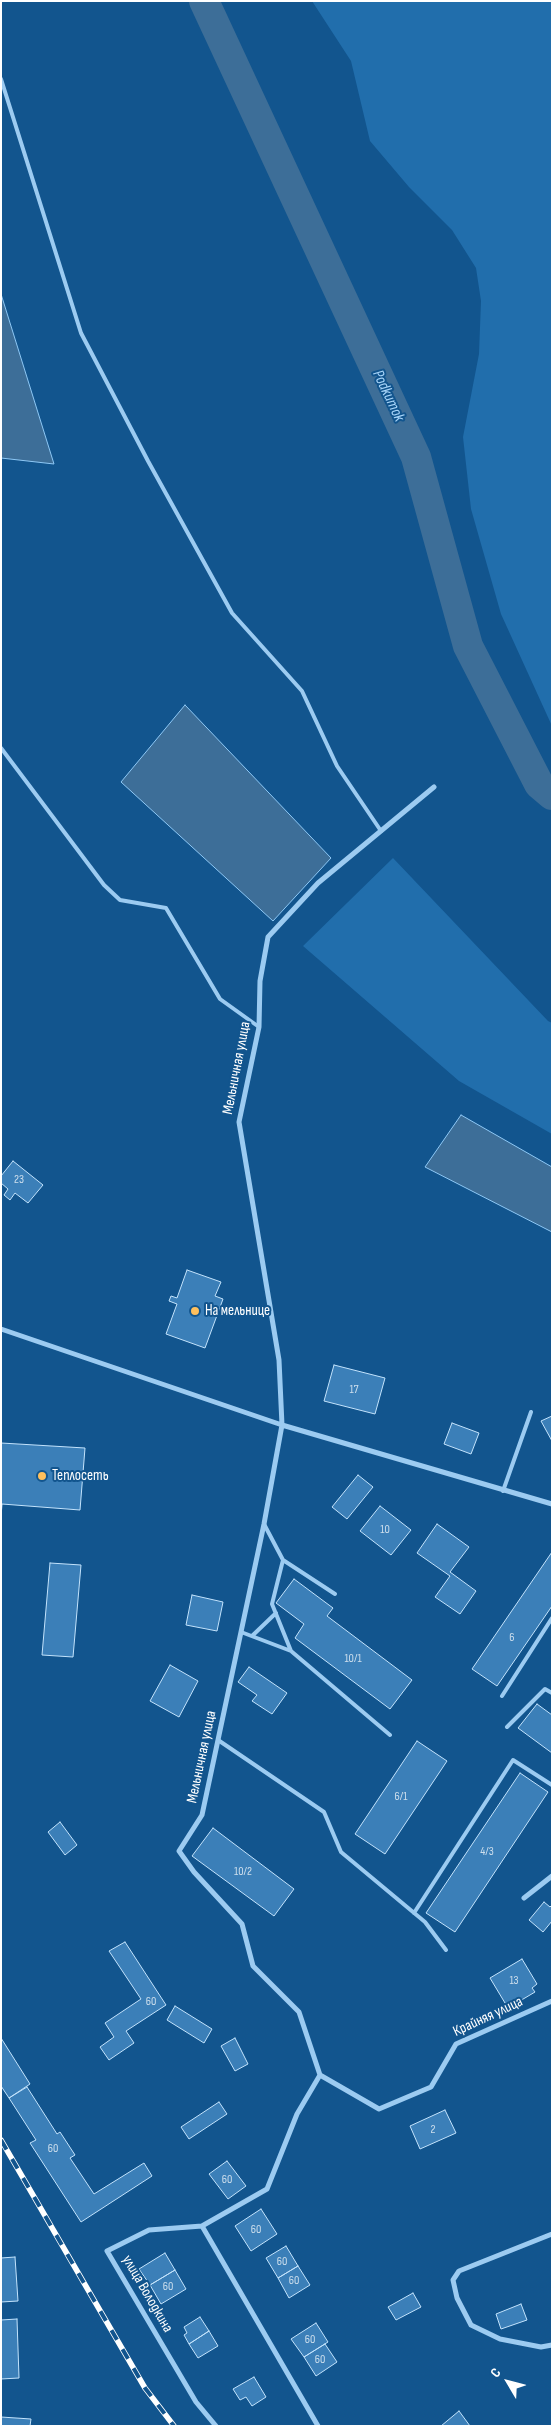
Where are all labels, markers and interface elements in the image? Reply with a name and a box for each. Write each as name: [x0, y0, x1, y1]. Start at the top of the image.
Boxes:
water label: Podkumok: [368, 367, 408, 425]
street label: Мельничная улица: [219, 1020, 255, 1116]
house number: 23: [14, 1173, 24, 1187]
place label: На мельнице: [205, 1302, 270, 1320]
marker: На мельнице: [189, 1305, 201, 1317]
house number: 17: [350, 1383, 358, 1397]
place label: Теплосеть: [52, 1467, 109, 1485]
marker: Теплосеть: [36, 1470, 48, 1482]
house number: 10: [380, 1523, 390, 1537]
house number: 6: [509, 1631, 515, 1645]
house number: 10/1: [344, 1652, 362, 1666]
street label: Мельничная улица: [183, 1709, 221, 1805]
house number: 6/1: [395, 1790, 407, 1804]
house number: 4/3: [480, 1845, 494, 1859]
house number: 10/2: [234, 1865, 252, 1879]
house number: 13: [509, 1974, 519, 1988]
street label: Крайняя улица: [450, 1993, 526, 2041]
house number: 60: [146, 1995, 156, 2009]
house number: 2: [431, 2123, 435, 2137]
house number: 60: [48, 2142, 58, 2156]
house number: 60: [222, 2173, 232, 2187]
house number: 60: [251, 2223, 261, 2237]
street label: улица Володкина: [118, 2252, 176, 2336]
house number: 60: [277, 2255, 287, 2269]
house number: 60: [289, 2274, 299, 2288]
house number: 60: [163, 2280, 173, 2294]
house number: 60: [305, 2333, 315, 2347]
house number: 60: [315, 2353, 325, 2367]
north arrow: [483, 2357, 533, 2407]
text: С: [487, 2365, 505, 2381]

